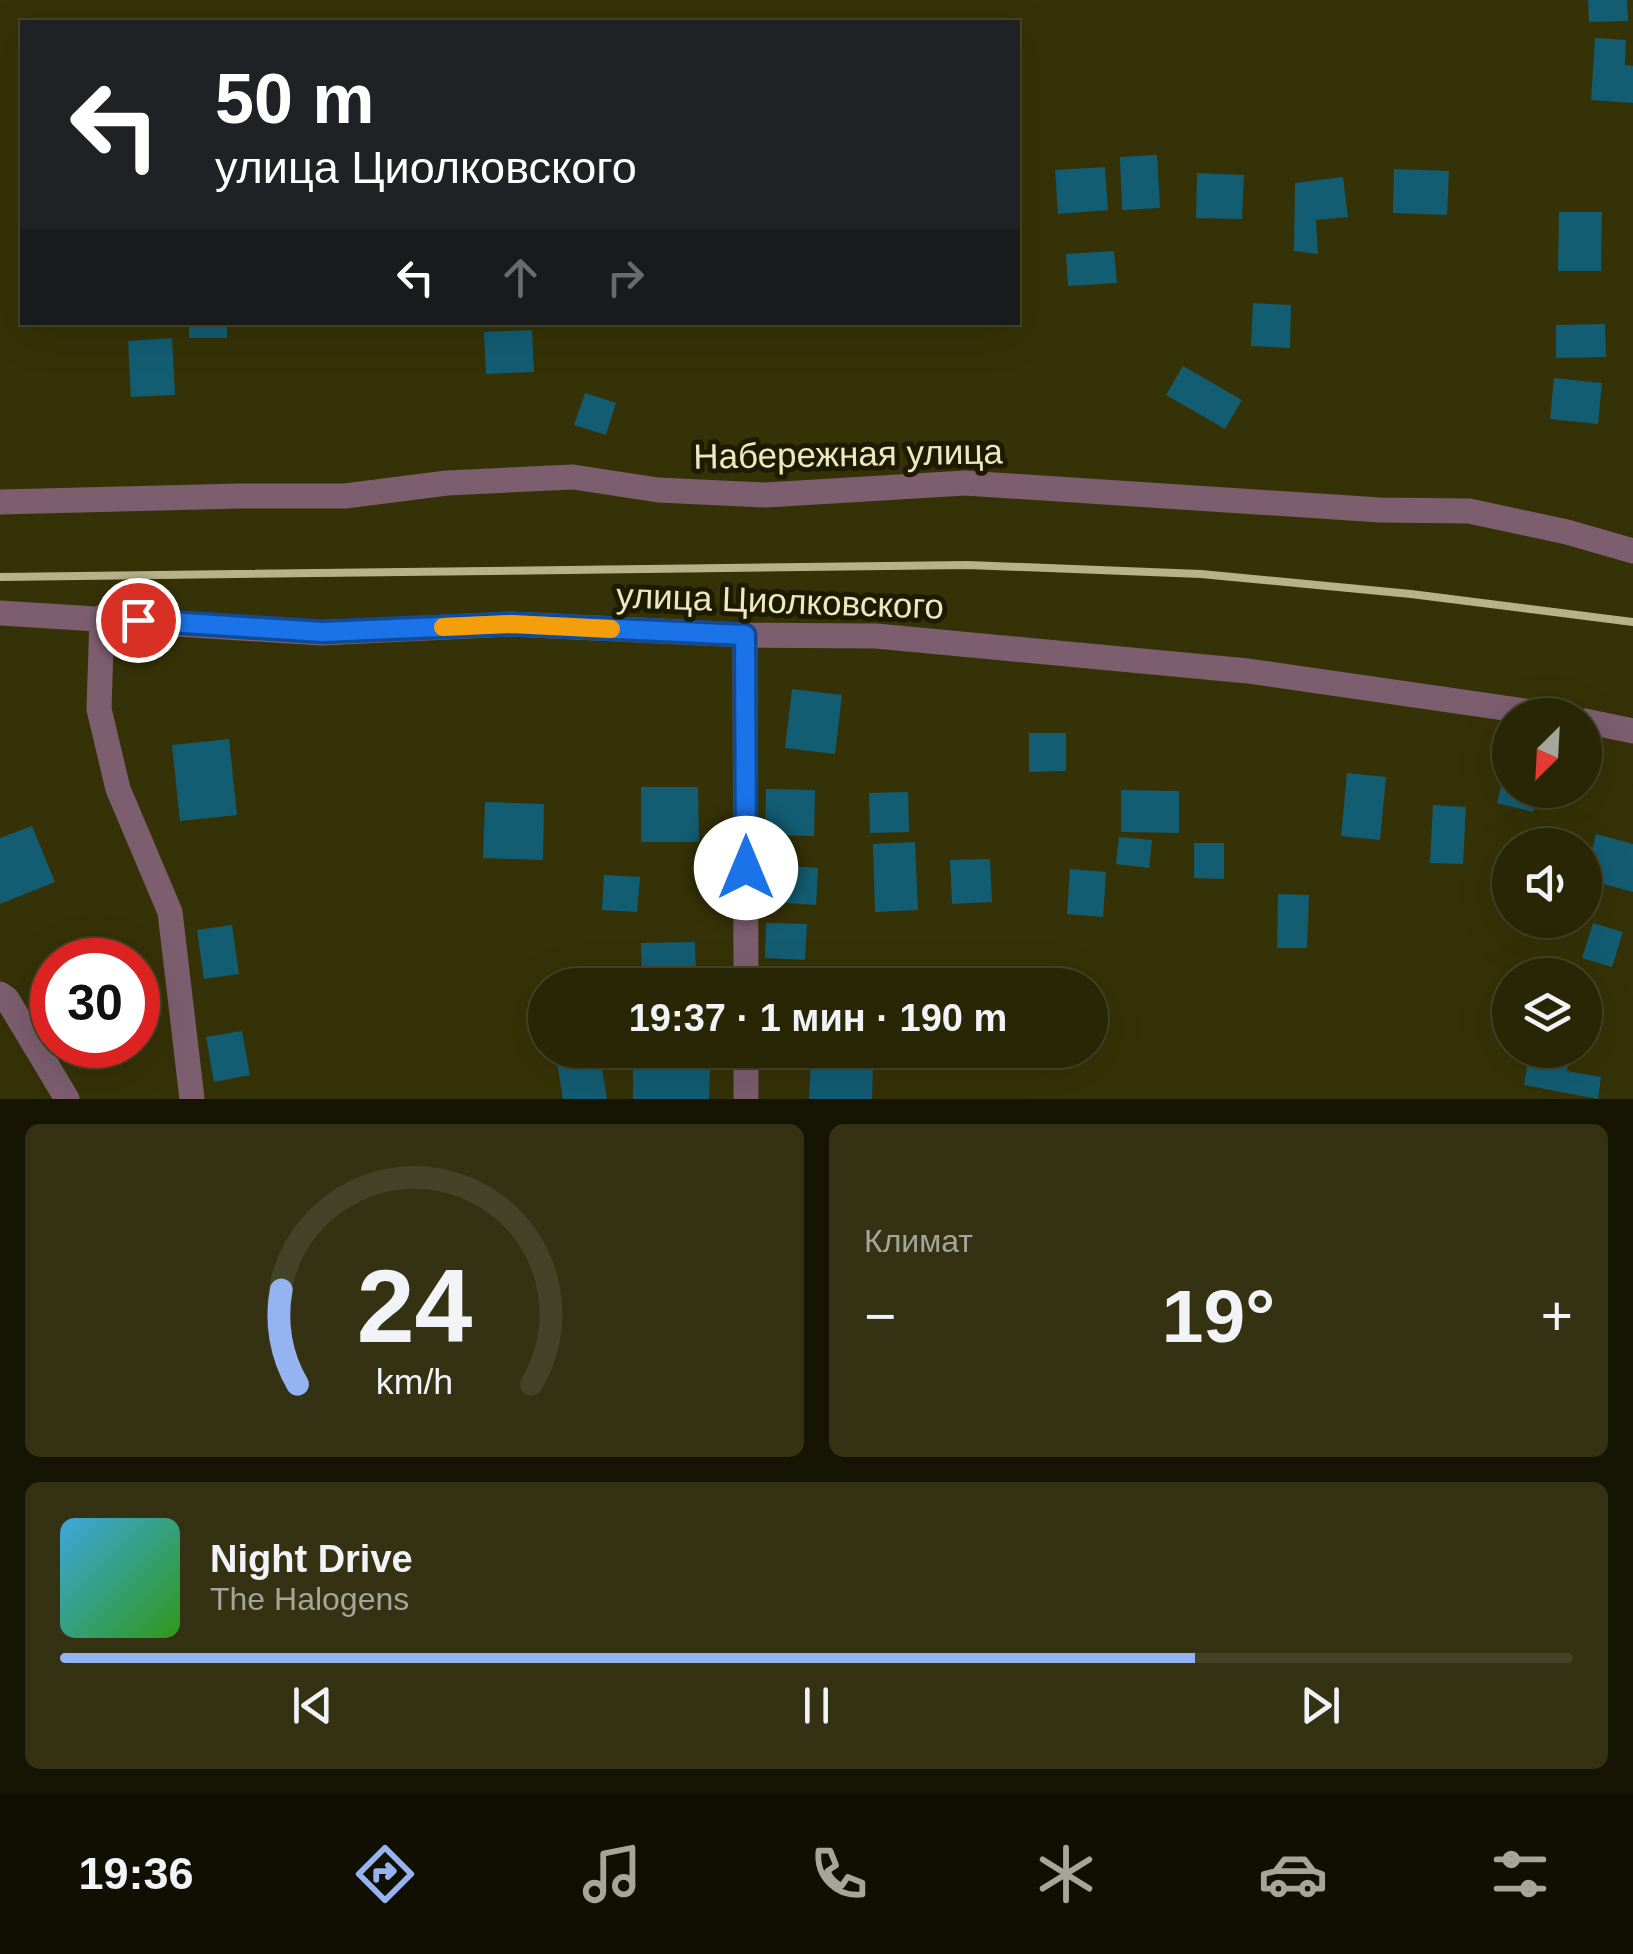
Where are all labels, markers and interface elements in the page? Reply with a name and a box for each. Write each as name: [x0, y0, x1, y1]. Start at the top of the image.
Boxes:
icon: left: [50, 60, 180, 190]
text: 50 m: [215, 60, 375, 138]
text: улица Циолковского: [215, 142, 637, 193]
icon: left: [388, 250, 443, 305]
icon: ahead: [493, 250, 548, 305]
icon: right: [598, 250, 653, 305]
street label: Набережная улица: [693, 431, 1004, 476]
street label: улица Циолковского: [615, 575, 945, 626]
pin: [96, 578, 181, 663]
icon: arrive: [111, 593, 166, 648]
north arrow: [1492, 698, 1602, 808]
map controls: [1492, 698, 1602, 1068]
position arrow: [694, 816, 798, 920]
button: sound: [1492, 828, 1602, 938]
speed limit sign: 30: [30, 938, 160, 1068]
button: layers: [1492, 958, 1602, 1068]
text: 19:37 · 1 мин · 190 m: [629, 997, 1007, 1039]
text: Климат: [864, 1223, 973, 1259]
text: 24: [357, 1248, 472, 1364]
text: 19°: [1162, 1274, 1275, 1358]
text: −: [864, 1285, 896, 1347]
text: +: [1541, 1285, 1573, 1347]
text: km/h: [376, 1362, 453, 1402]
text: Night Drive: [210, 1538, 413, 1580]
text: The Halogens: [210, 1581, 409, 1617]
icon: previous: [285, 1678, 340, 1733]
icon: pause: [789, 1678, 844, 1733]
icon: next: [1293, 1678, 1348, 1733]
icon: directions: [350, 1839, 420, 1909]
icon: music: [577, 1839, 647, 1909]
icon: phone: [804, 1839, 874, 1909]
icon: climate: [1031, 1839, 1101, 1909]
icon: car: [1258, 1839, 1328, 1909]
icon: filters: [1485, 1839, 1555, 1909]
text: 19:36: [78, 1848, 194, 1899]

